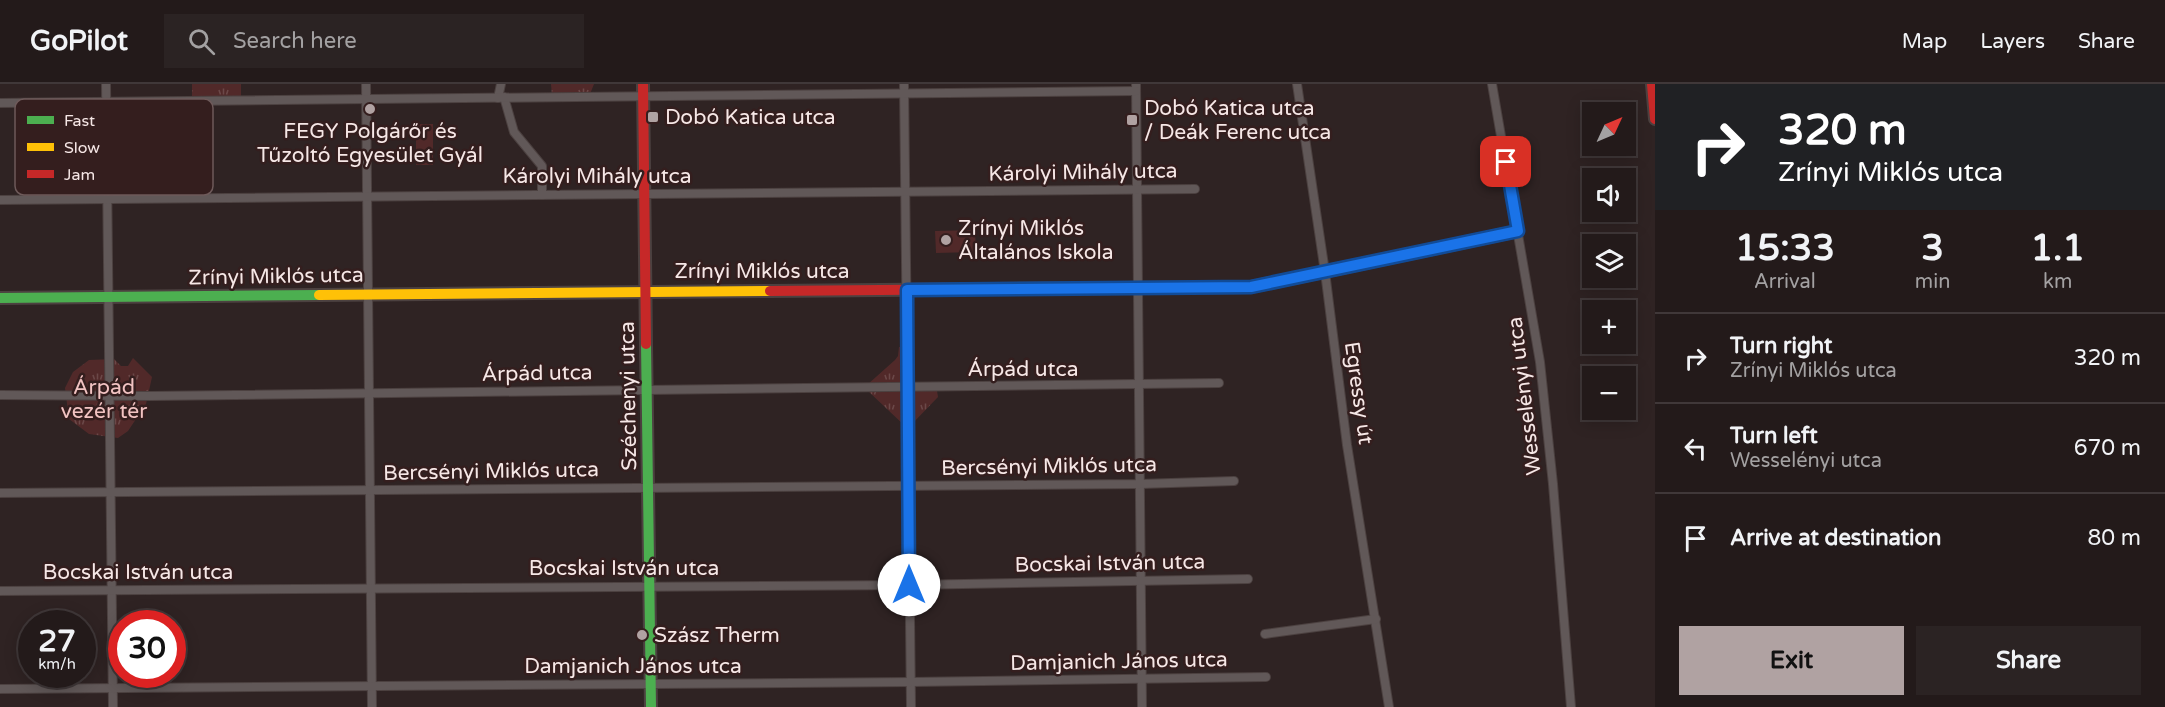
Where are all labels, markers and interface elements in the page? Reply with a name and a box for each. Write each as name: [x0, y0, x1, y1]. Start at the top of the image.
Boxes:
search box: [164, 14, 584, 68]
text: GoPilot: [30, 24, 128, 58]
icon: search: [185, 25, 218, 58]
text: Search here: [233, 28, 357, 54]
text: Map: [1902, 29, 1947, 54]
text: Layers: [1980, 29, 2045, 54]
text: Share: [2078, 29, 2135, 54]
place label: Dobó Katica utca / Deák Ferenc utca: [1144, 96, 1331, 145]
legend: [15, 99, 213, 195]
marker: FEGY Polgárőr és Tűzoltó Egyesület Gyál: [363, 102, 377, 116]
north arrow: [1582, 102, 1636, 156]
map controls: [1582, 102, 1636, 420]
place label: Dobó Katica utca: [665, 105, 836, 130]
text: 320 m: [1778, 105, 1907, 156]
icon: right: [1679, 108, 1757, 186]
marker: Dobó Katica utca: [646, 110, 660, 124]
text: Fast: [64, 111, 95, 131]
marker: Dobó Katica utca / Deák Ferenc utca: [1125, 113, 1139, 127]
place label: FEGY Polgárőr és Tűzoltó Egyesület Gyál: [257, 119, 483, 168]
pin: [1480, 136, 1531, 187]
text: Slow: [64, 138, 100, 158]
icon: arrive: [1489, 145, 1522, 178]
text: Zrínyi Miklós utca: [1778, 156, 2003, 189]
street label: Károlyi Mihály utca: [988, 158, 1178, 187]
street label: Károlyi Mihály utca: [502, 164, 692, 189]
text: Jam: [64, 165, 95, 185]
button: sound: [1582, 168, 1636, 222]
place label: Zrínyi Miklós Általános Iskola: [958, 216, 1114, 265]
text: 15:33: [1735, 227, 1835, 270]
text: 3: [1921, 227, 1944, 270]
text: 1.1: [2030, 227, 2085, 270]
marker: Zrínyi Miklós Általános Iskola: [939, 233, 953, 247]
button: layers: [1582, 234, 1636, 288]
street label: Zrínyi Miklós utca: [674, 259, 850, 284]
street label: Zrínyi Miklós utca: [188, 262, 364, 291]
text: Arrival: [1754, 270, 1816, 294]
text: min: [1915, 270, 1950, 294]
text: km: [2043, 270, 2072, 294]
button: +: [1582, 300, 1636, 354]
street label: Wesselényi utca: [1502, 315, 1547, 477]
street label: Széchenyi utca: [615, 321, 642, 471]
text: Turn right: [1730, 333, 1832, 359]
street label: Egressy út: [1339, 340, 1378, 446]
icon: right: [1679, 342, 1712, 375]
text: 320 m: [2074, 345, 2141, 371]
street label: Árpád utca: [967, 357, 1079, 382]
text: Zrínyi Miklós utca: [1730, 359, 1897, 383]
street label: Árpád utca: [481, 360, 593, 387]
button: −: [1582, 366, 1636, 420]
park label: Árpád vezér tér: [61, 375, 147, 424]
text: Turn left: [1730, 423, 1818, 449]
icon: left: [1679, 432, 1712, 465]
text: 670 m: [2074, 435, 2141, 461]
text: Wesselényi utca: [1730, 449, 1882, 473]
street label: Bercsényi Miklós utca: [941, 452, 1157, 481]
street label: Bercsényi Miklós utca: [383, 457, 599, 486]
icon: arrive: [1679, 522, 1712, 555]
text: Arrive at destination: [1730, 525, 1941, 551]
text: 80 m: [2087, 525, 2141, 551]
street label: Bocskai István utca: [1015, 549, 1206, 578]
position arrow: [877, 553, 941, 617]
street label: Bocskai István utca: [529, 556, 719, 581]
street label: Bocskai István utca: [43, 560, 233, 585]
speed limit sign: 30: [108, 610, 186, 688]
text: 27: [38, 623, 76, 660]
place label: Szász Therm: [654, 623, 780, 648]
button: Exit: [1679, 626, 1904, 695]
button: Share: [1916, 626, 2141, 695]
marker: Szász Therm: [635, 628, 649, 642]
street label: Damjanich János utca: [1010, 647, 1228, 676]
street label: Damjanich János utca: [524, 654, 742, 679]
text: km/h: [38, 655, 76, 673]

